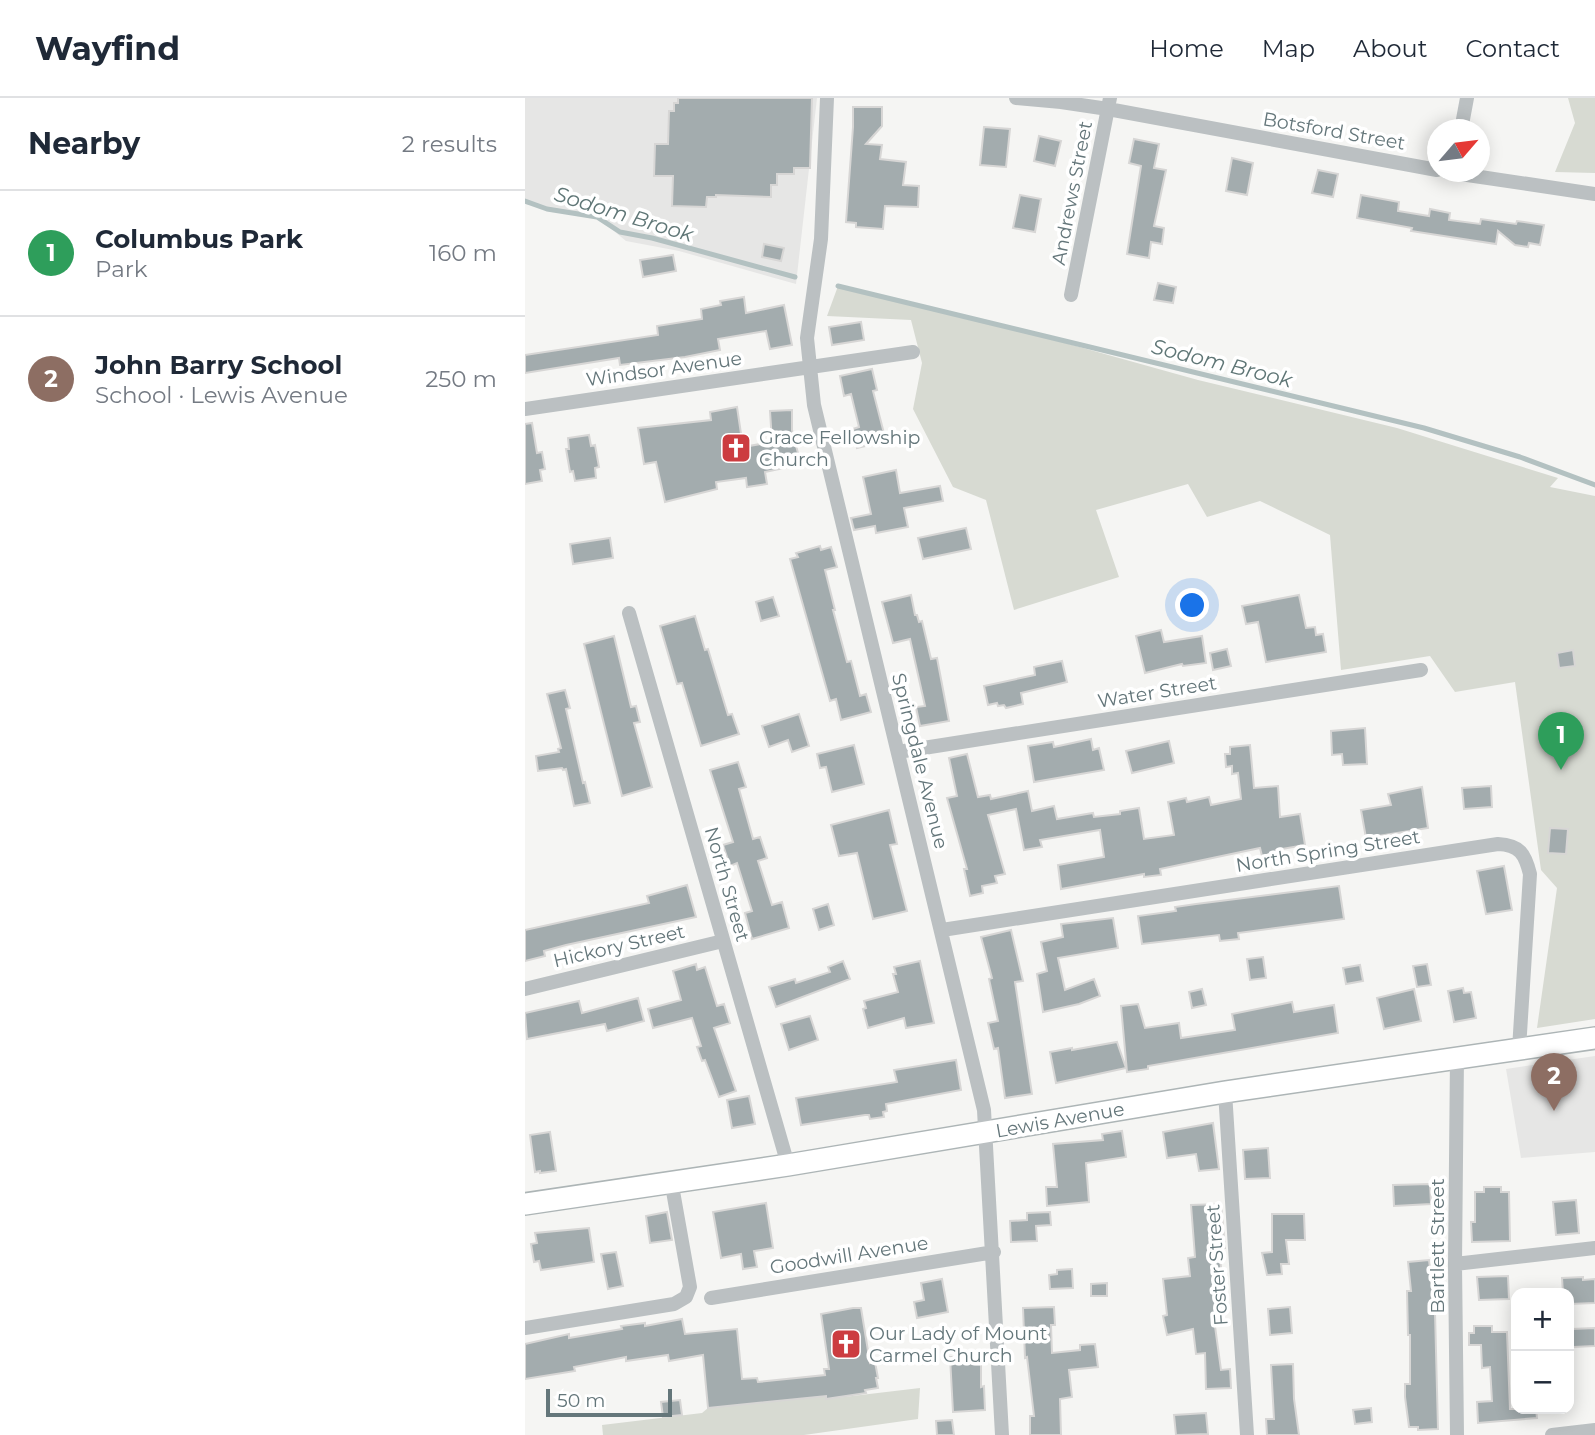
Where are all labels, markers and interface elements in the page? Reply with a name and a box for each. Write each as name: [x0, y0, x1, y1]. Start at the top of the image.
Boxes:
text: Wayfind: [35, 28, 180, 68]
text: Home: [1149, 34, 1224, 63]
text: Map: [1262, 34, 1315, 63]
text: About: [1353, 34, 1427, 63]
text: Contact: [1465, 34, 1560, 63]
street label: Botsford Street: [1261, 107, 1407, 155]
street label: Andrews Street: [1047, 119, 1097, 267]
north arrow: [1427, 119, 1490, 182]
text: Nearby: [28, 125, 140, 162]
text: 2 results: [402, 130, 497, 158]
water label: Sodom Brook: [551, 181, 698, 247]
text: Columbus Park: [95, 223, 303, 255]
text: 1: [46, 239, 56, 267]
text: 160 m: [429, 239, 497, 267]
text: Park: [95, 255, 148, 283]
water label: Sodom Brook: [1149, 333, 1296, 393]
street label: Windsor Avenue: [585, 347, 743, 391]
text: John Barry School: [95, 349, 342, 381]
text: 2: [44, 365, 58, 393]
text: 250 m: [425, 365, 497, 393]
text: School · Lewis Avenue: [95, 381, 348, 409]
place label: Grace Fellowship Church: [759, 426, 921, 471]
church icon: Grace Fellowship Church: [719, 431, 753, 465]
your location: [1175, 588, 1209, 622]
street label: Springdale Avenue: [887, 671, 953, 851]
street label: Water Street: [1096, 671, 1218, 713]
pin: 1: [1538, 712, 1584, 770]
street label: North Street: [700, 824, 754, 944]
street label: North Spring Street: [1234, 825, 1422, 877]
street label: Hickory Street: [551, 920, 687, 972]
pin: 2: [1531, 1053, 1577, 1111]
street label: Lewis Avenue: [994, 1097, 1126, 1143]
street label: Bartlett Street: [1426, 1178, 1449, 1314]
street label: Foster Street: [1201, 1203, 1233, 1327]
street label: Goodwill Avenue: [768, 1231, 930, 1279]
map controls: [1511, 1288, 1574, 1414]
button: +: [1511, 1288, 1574, 1351]
place label: Our Lady of Mount Carmel Church: [869, 1322, 1048, 1367]
church icon: Our Lady of Mount Carmel Church: [829, 1327, 863, 1361]
button: −: [1511, 1351, 1574, 1414]
scale bar: [546, 1386, 672, 1418]
text: 50 m: [557, 1389, 605, 1412]

